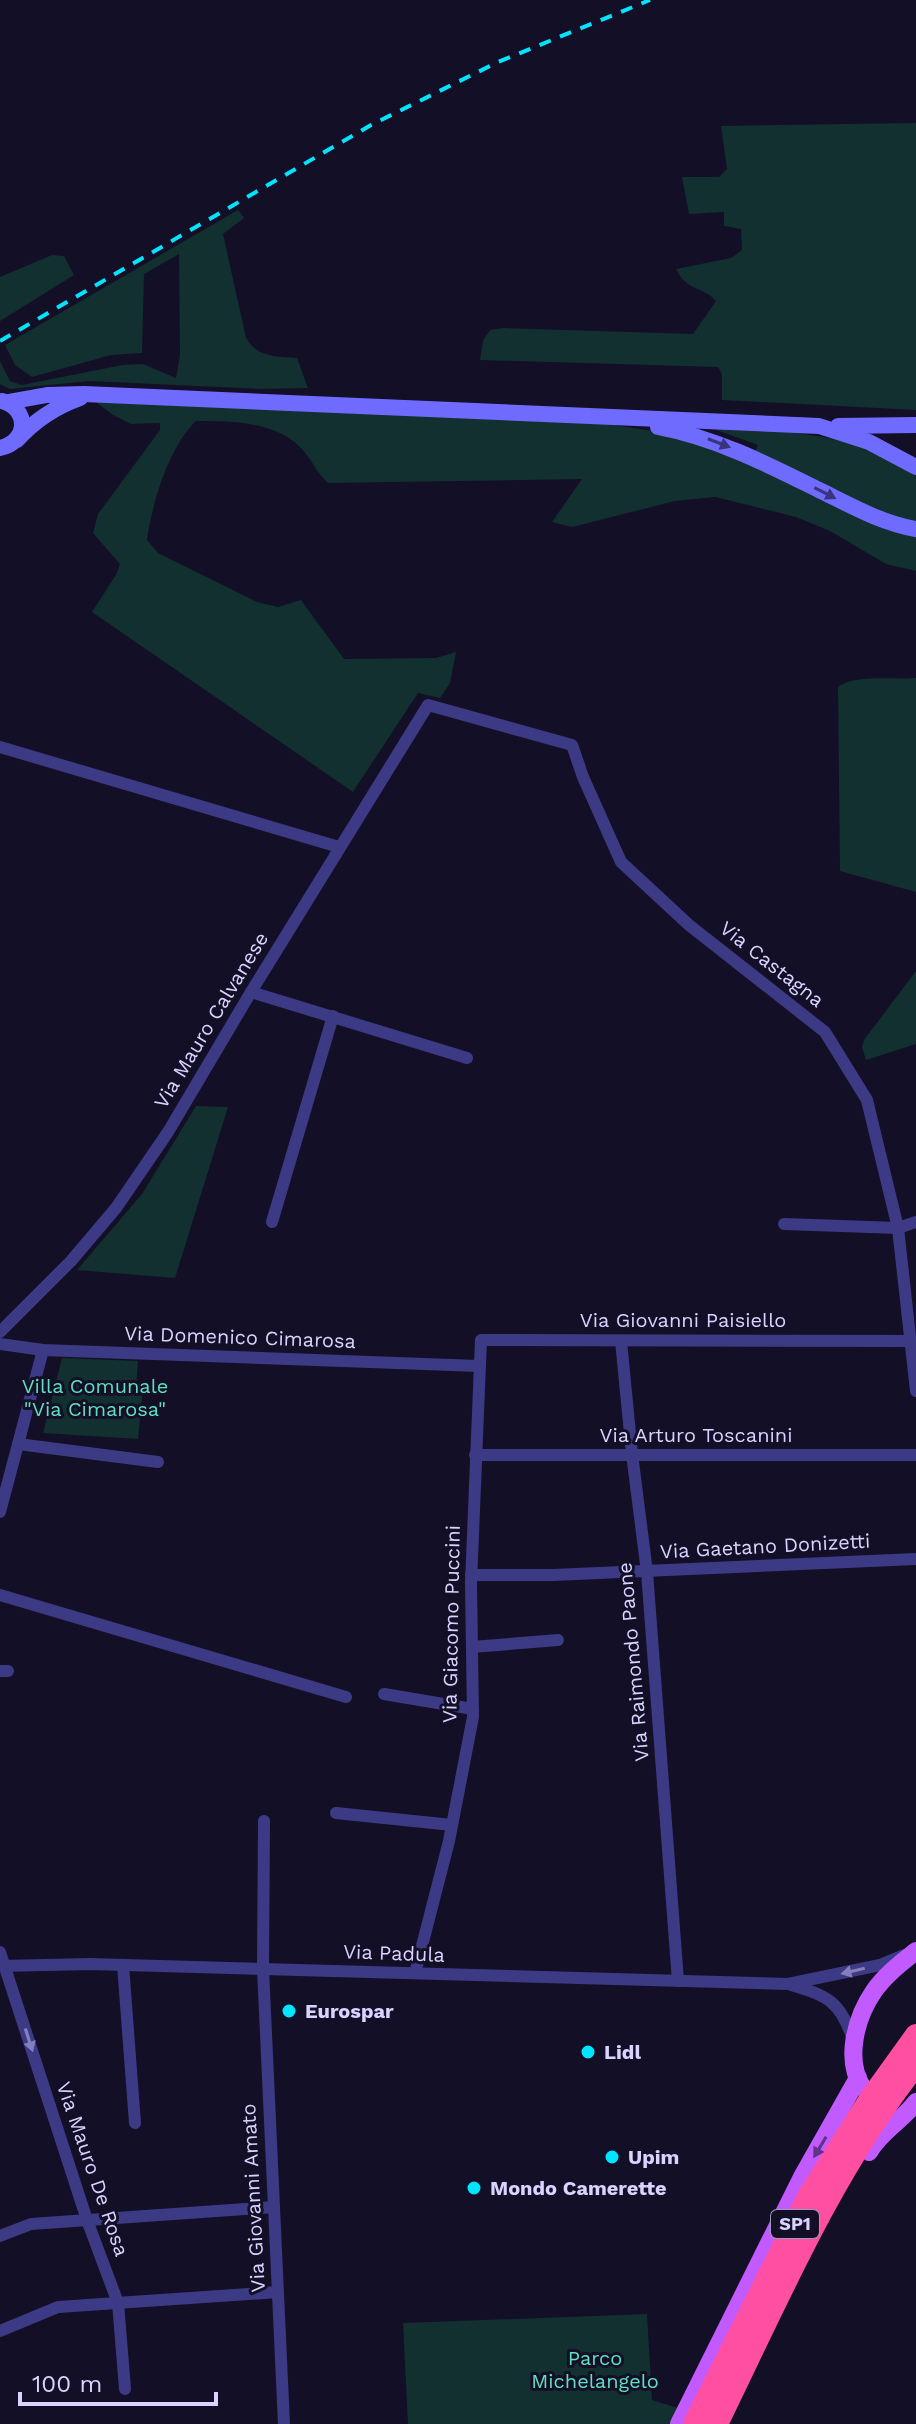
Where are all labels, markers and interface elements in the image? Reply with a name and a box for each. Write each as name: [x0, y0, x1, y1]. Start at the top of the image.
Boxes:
one-way arrow: [707, 437, 731, 450]
one-way arrow: [814, 486, 837, 500]
street label: Via Castagna: [715, 916, 829, 1012]
street label: Via Mauro Calvanese: [149, 927, 273, 1113]
street label: Via Giovanni Paisiello: [580, 1308, 786, 1332]
street label: Via Domenico Cimarosa: [124, 1321, 356, 1353]
park label: Villa Comunale "Via Cimarosa": [22, 1374, 168, 1421]
street label: Via Arturo Toscanini: [599, 1423, 793, 1447]
street label: Via Giacomo Puccini: [437, 1525, 465, 1723]
street label: Via Gaetano Donizetti: [659, 1529, 871, 1563]
street label: Via Raimondo Paone: [612, 1561, 654, 1763]
street label: Via Padula: [343, 1939, 445, 1967]
one-way arrow: [841, 1965, 866, 1978]
place label: Eurospar: [305, 1999, 394, 2023]
marker: Eurospar: [280, 2002, 298, 2020]
one-way arrow: [23, 2029, 35, 2053]
place label: Lidl: [604, 2040, 641, 2064]
marker: Lidl: [579, 2043, 597, 2061]
street label: Via Mauro De Rosa: [52, 2079, 134, 2259]
street label: Via Giovanni Amato: [236, 2103, 270, 2293]
one-way arrow: [813, 2135, 827, 2158]
place label: Upim: [628, 2145, 679, 2169]
marker: Upim: [603, 2148, 621, 2166]
place label: Mondo Camerette: [490, 2176, 667, 2200]
marker: Mondo Camerette: [465, 2179, 483, 2197]
road number: SP1: [771, 2210, 819, 2238]
park label: Parco Michelangelo: [531, 2346, 659, 2393]
scale bar: [20, 2356, 216, 2406]
text: 100 m: [32, 2370, 102, 2398]

